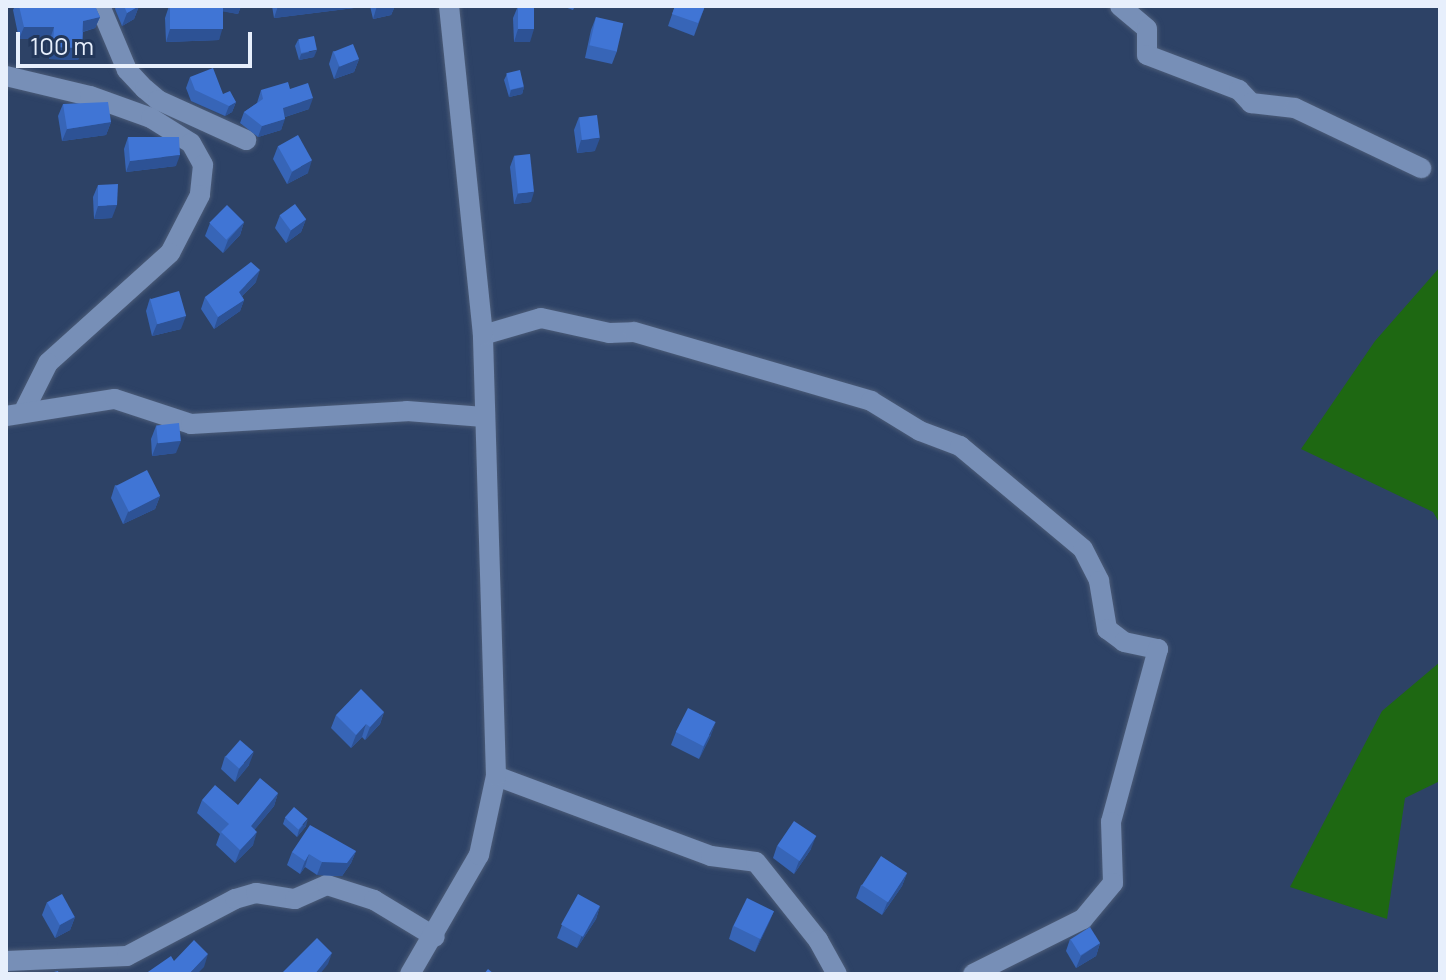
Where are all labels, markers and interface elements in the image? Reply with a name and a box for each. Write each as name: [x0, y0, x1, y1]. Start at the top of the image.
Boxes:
scale bar: [20, 16, 256, 66]
text: 100 m: [30, 29, 94, 62]

